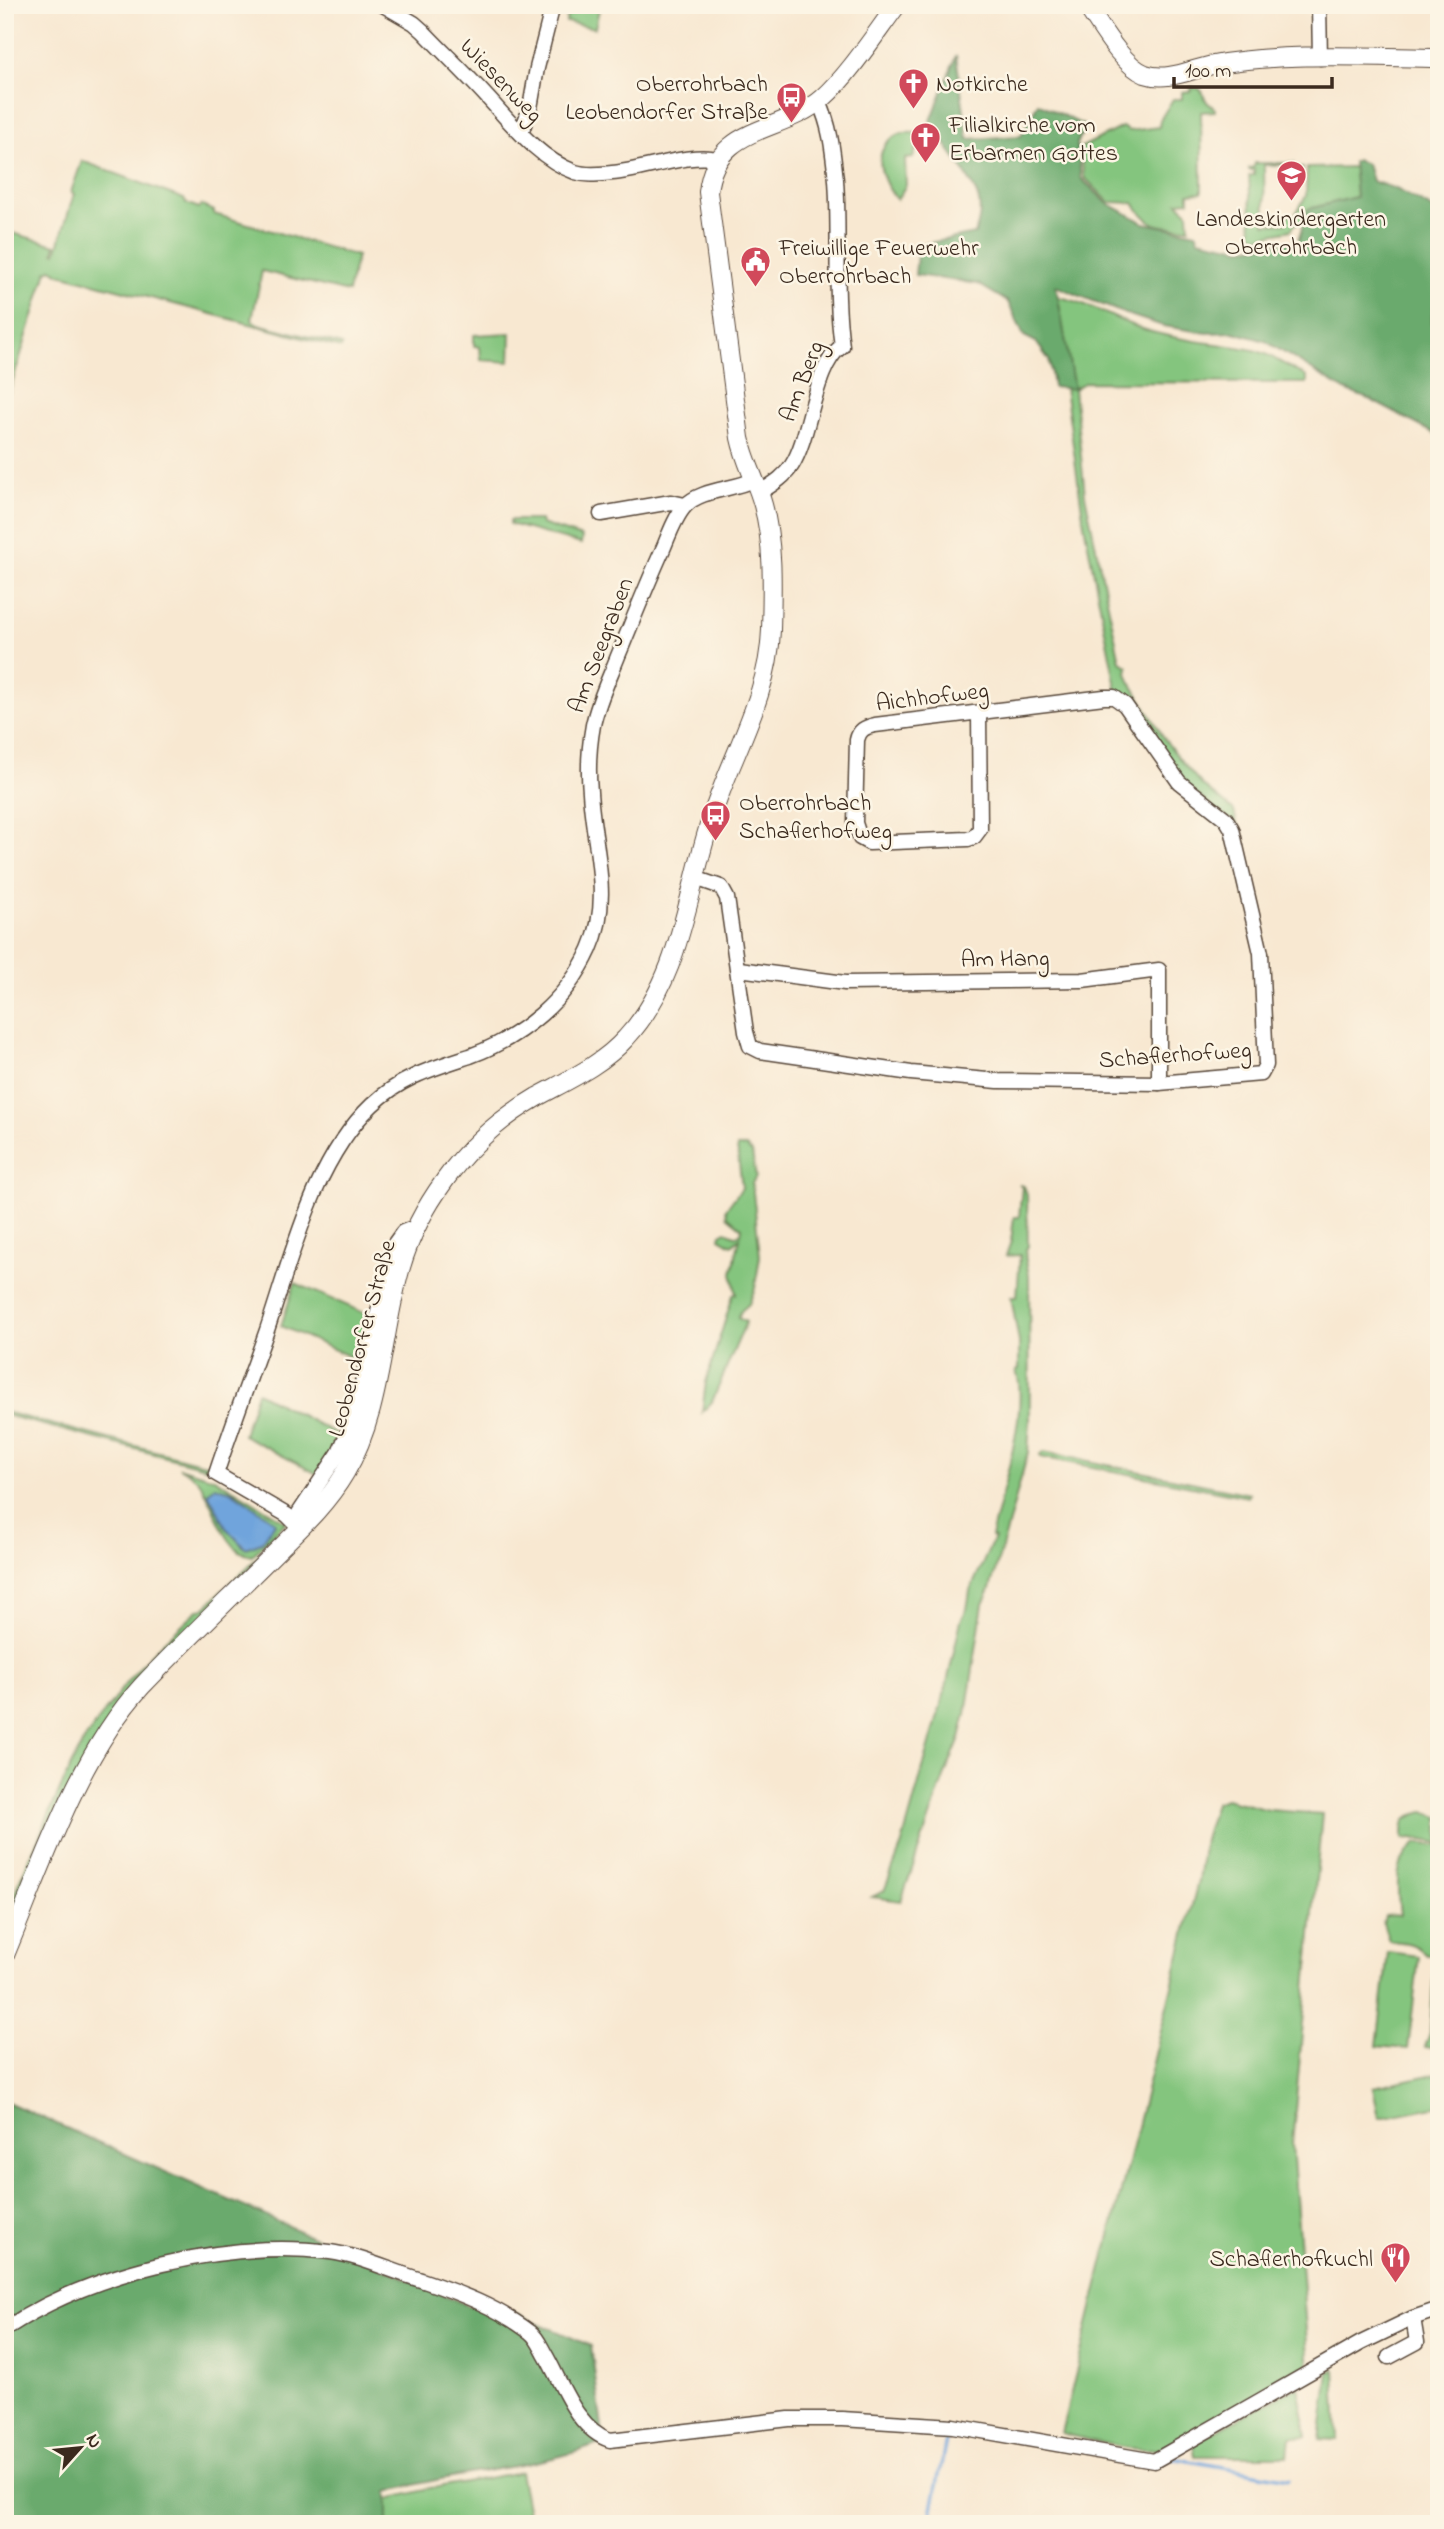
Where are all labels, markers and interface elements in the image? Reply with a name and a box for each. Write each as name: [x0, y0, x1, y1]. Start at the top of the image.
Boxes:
street label: Wiesenweg: [450, 31, 550, 132]
scale bar: [1174, 46, 1332, 90]
text: 100 m: [1185, 57, 1231, 87]
church icon: Notkirche: [896, 66, 930, 110]
place label: Oberrohrbach Leobendorfer Straße: [565, 68, 768, 131]
place label: Notkirche: [936, 68, 1028, 103]
bus stop icon: Oberrohrbach Leobendorfer Straße: [774, 80, 808, 124]
place label: Filialkirche vom Erbarmen Gottes: [948, 109, 1118, 172]
church icon: Filialkirche vom Erbarmen Gottes: [909, 121, 943, 165]
school or university icon: Landeskindergarten Oberrohrbach: [1274, 159, 1308, 203]
place label: Landeskindergarten Oberrohrbach: [1196, 203, 1386, 266]
place label: Freiwillige Feuerwehr Oberrohrbach: [778, 232, 979, 295]
public building icon: Freiwillige Feuerwehr Oberrohrbach: [739, 244, 773, 288]
street label: Am Berg: [772, 336, 835, 428]
street label: Am Seegraben: [560, 573, 644, 719]
street label: Aichhofweg: [874, 674, 991, 723]
place label: Oberrohrbach Schaflerhofweg: [739, 787, 892, 850]
bus stop icon: Oberrohrbach Schaflerhofweg: [699, 799, 733, 843]
street label: Am Hang: [960, 942, 1050, 979]
street label: Schaflerhofweg: [1098, 1034, 1253, 1079]
street label: Leobendorfer Straße: [320, 1236, 407, 1441]
restaurant icon: Schaflerhofkuchl: [1379, 2241, 1413, 2285]
place label: Schaflerhofkuchl: [1209, 2243, 1373, 2278]
north arrow: [46, 2414, 116, 2484]
text: N: [78, 2430, 108, 2453]

